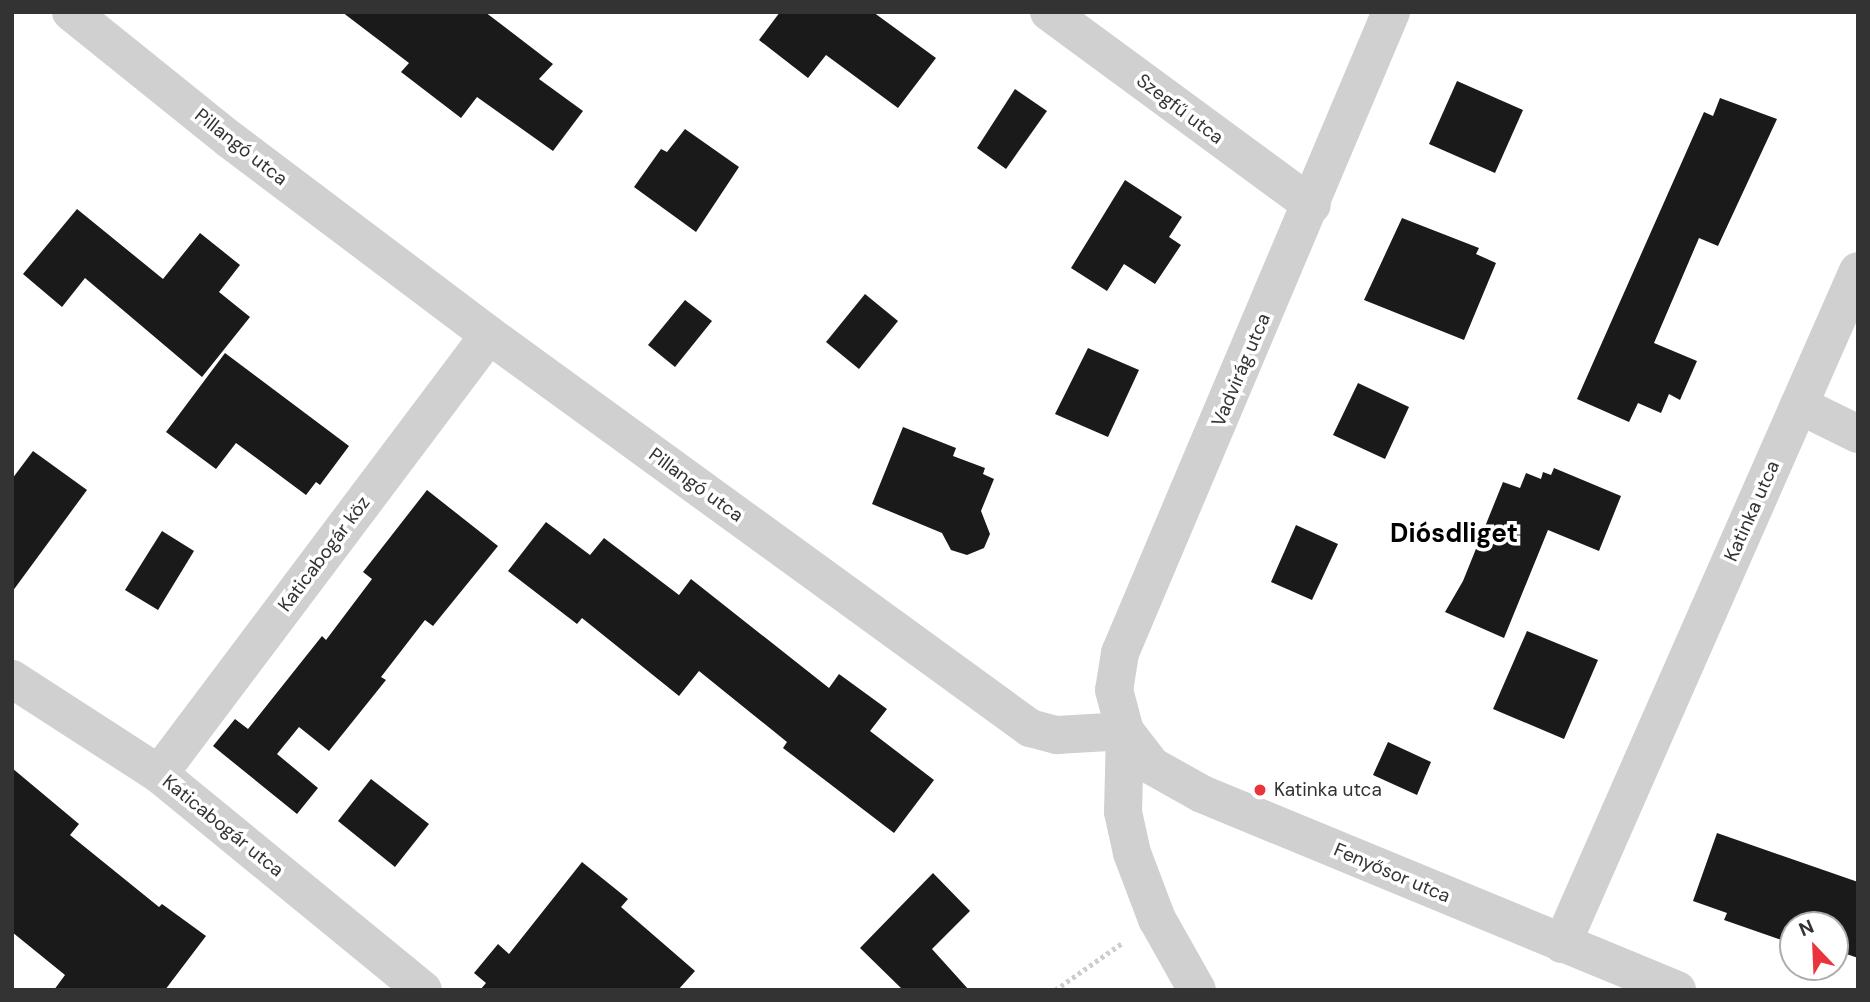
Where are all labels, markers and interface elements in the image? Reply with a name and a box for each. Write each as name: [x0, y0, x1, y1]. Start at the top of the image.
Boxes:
street label: Szegfű utca: [1132, 69, 1228, 149]
street label: Pillangó utca: [190, 104, 292, 190]
street label: Vadvirág utca: [1207, 310, 1275, 430]
street label: Pillangó utca: [644, 443, 748, 527]
street label: Katinka utca: [1720, 457, 1784, 565]
street label: Katicabogár köz: [273, 492, 375, 616]
district label: Diósdliget: [1390, 518, 1518, 550]
street label: Katicabogár utca: [158, 770, 288, 882]
place label: Katinka utca: [1274, 779, 1382, 801]
marker: Katinka utca: [1252, 782, 1268, 798]
street label: Fenyősor utca: [1330, 838, 1454, 908]
north arrow: [1779, 911, 1849, 981]
text: N: [1795, 914, 1818, 942]

